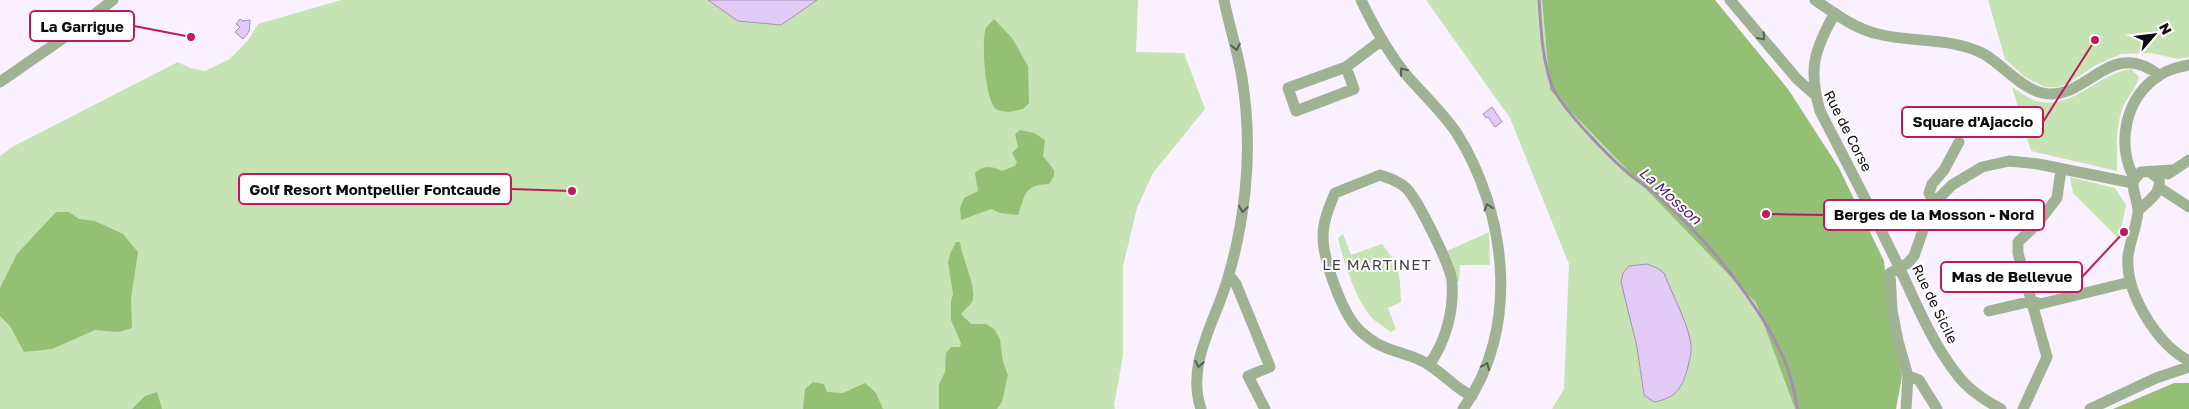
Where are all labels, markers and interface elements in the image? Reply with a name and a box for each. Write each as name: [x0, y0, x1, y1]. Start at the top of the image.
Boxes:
north arrow: [2129, 10, 2179, 60]
callout: La Garrigue: [30, 11, 134, 41]
text: La Garrigue: [40, 17, 124, 35]
text: N: [2156, 20, 2176, 37]
one-way arrow: [1756, 31, 1765, 40]
one-way arrow: [1230, 43, 1240, 52]
one-way arrow: [1400, 67, 1409, 76]
street label: Rue de Corse: [1821, 87, 1876, 174]
callout: Square d'Ajaccio: [1902, 107, 2043, 137]
text: Square d'Ajaccio: [1913, 112, 2033, 130]
water label: La Mosson: [1636, 163, 1706, 228]
callout: Golf Resort Montpellier Fontcaude: [239, 174, 511, 204]
text: Golf Resort Montpellier Fontcaude: [249, 180, 501, 198]
callout: Berges de la Mosson - Nord: [1824, 200, 2044, 230]
one-way arrow: [1483, 203, 1493, 211]
one-way arrow: [1238, 205, 1249, 213]
text: Berges de la Mosson - Nord: [1834, 205, 2034, 223]
district label: LE MARTINET: [1322, 255, 1432, 273]
street label: Rue de Sicile: [1909, 261, 1962, 346]
callout: Mas de Bellevue: [1941, 262, 2082, 292]
text: Mas de Bellevue: [1952, 267, 2073, 285]
one-way arrow: [1194, 360, 1204, 369]
one-way arrow: [1480, 362, 1490, 371]

